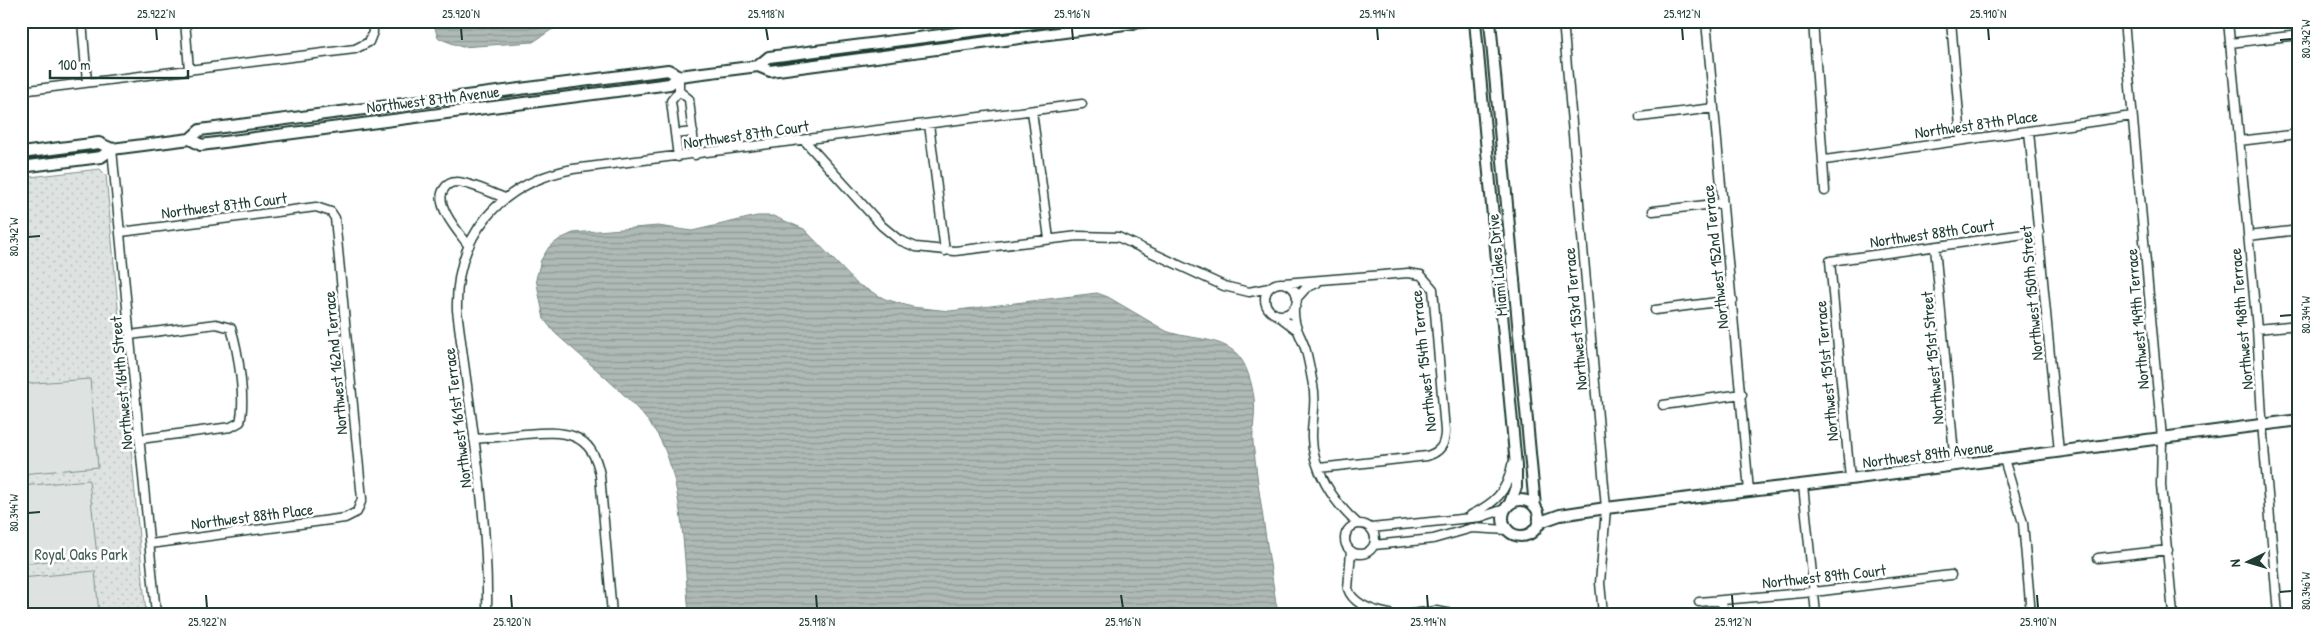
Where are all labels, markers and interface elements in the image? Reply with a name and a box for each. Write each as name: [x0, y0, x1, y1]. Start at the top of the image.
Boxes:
text: 25.922°N: [137, 5, 175, 22]
text: 25.920°N: [442, 5, 480, 22]
text: 25.918°N: [748, 5, 784, 22]
text: 25.916°N: [1054, 5, 1090, 22]
text: 25.914°N: [1359, 5, 1395, 22]
text: 25.912°N: [1664, 5, 1700, 22]
text: 25.910°N: [1970, 5, 2006, 22]
text: 80.342°W: [2297, 19, 2314, 58]
scale bar: [50, 48, 188, 80]
text: 100 m: [58, 54, 91, 75]
street label: Northwest 87th Avenue: [365, 80, 501, 118]
street label: Northwest 87th Place: [1913, 104, 2040, 144]
street label: Northwest 87th Court: [682, 114, 811, 154]
street label: Northwest 152nd Terrace: [1696, 183, 1734, 330]
street label: Northwest 87th Court: [160, 186, 289, 224]
street label: Miami Lakes Drive: [1482, 212, 1512, 317]
street label: Northwest 88th Court: [1868, 213, 1996, 253]
text: 80.342°W: [5, 217, 22, 256]
street label: Northwest 150th Street: [2014, 224, 2048, 361]
street label: Northwest 153rd Terrace: [1558, 246, 1592, 391]
street label: Northwest 149th Terrace: [2120, 247, 2154, 390]
street label: Northwest 148th Terrace: [2224, 247, 2258, 391]
street label: Northwest 154th Terrace: [1405, 289, 1441, 433]
street label: Northwest 162nd Terrace: [318, 290, 352, 436]
street label: Northwest 151st Street: [1915, 290, 1949, 425]
text: 80.344°W: [2297, 296, 2314, 334]
street label: Northwest 151st Terrace: [1809, 299, 1843, 442]
street label: Northwest 164th Street: [104, 315, 138, 451]
street label: Northwest 161st Terrace: [437, 346, 477, 489]
street label: Northwest 89th Avenue: [1861, 435, 1995, 473]
text: 80.344°W: [5, 494, 22, 532]
street label: Northwest 88th Place: [190, 498, 315, 534]
north arrow: [2222, 538, 2272, 588]
park label: Royal Oaks Park: [34, 543, 128, 565]
text: N: [2225, 558, 2244, 568]
street label: Northwest 89th Court: [1761, 559, 1888, 593]
text: 80.346°W: [2297, 571, 2314, 610]
text: 25.922°N: [188, 613, 226, 630]
text: 25.920°N: [493, 613, 531, 630]
text: 25.918°N: [799, 613, 835, 630]
text: 25.916°N: [1105, 613, 1141, 630]
text: 25.914°N: [1410, 613, 1446, 630]
text: 25.912°N: [1715, 613, 1751, 630]
text: 25.910°N: [2020, 613, 2056, 630]

